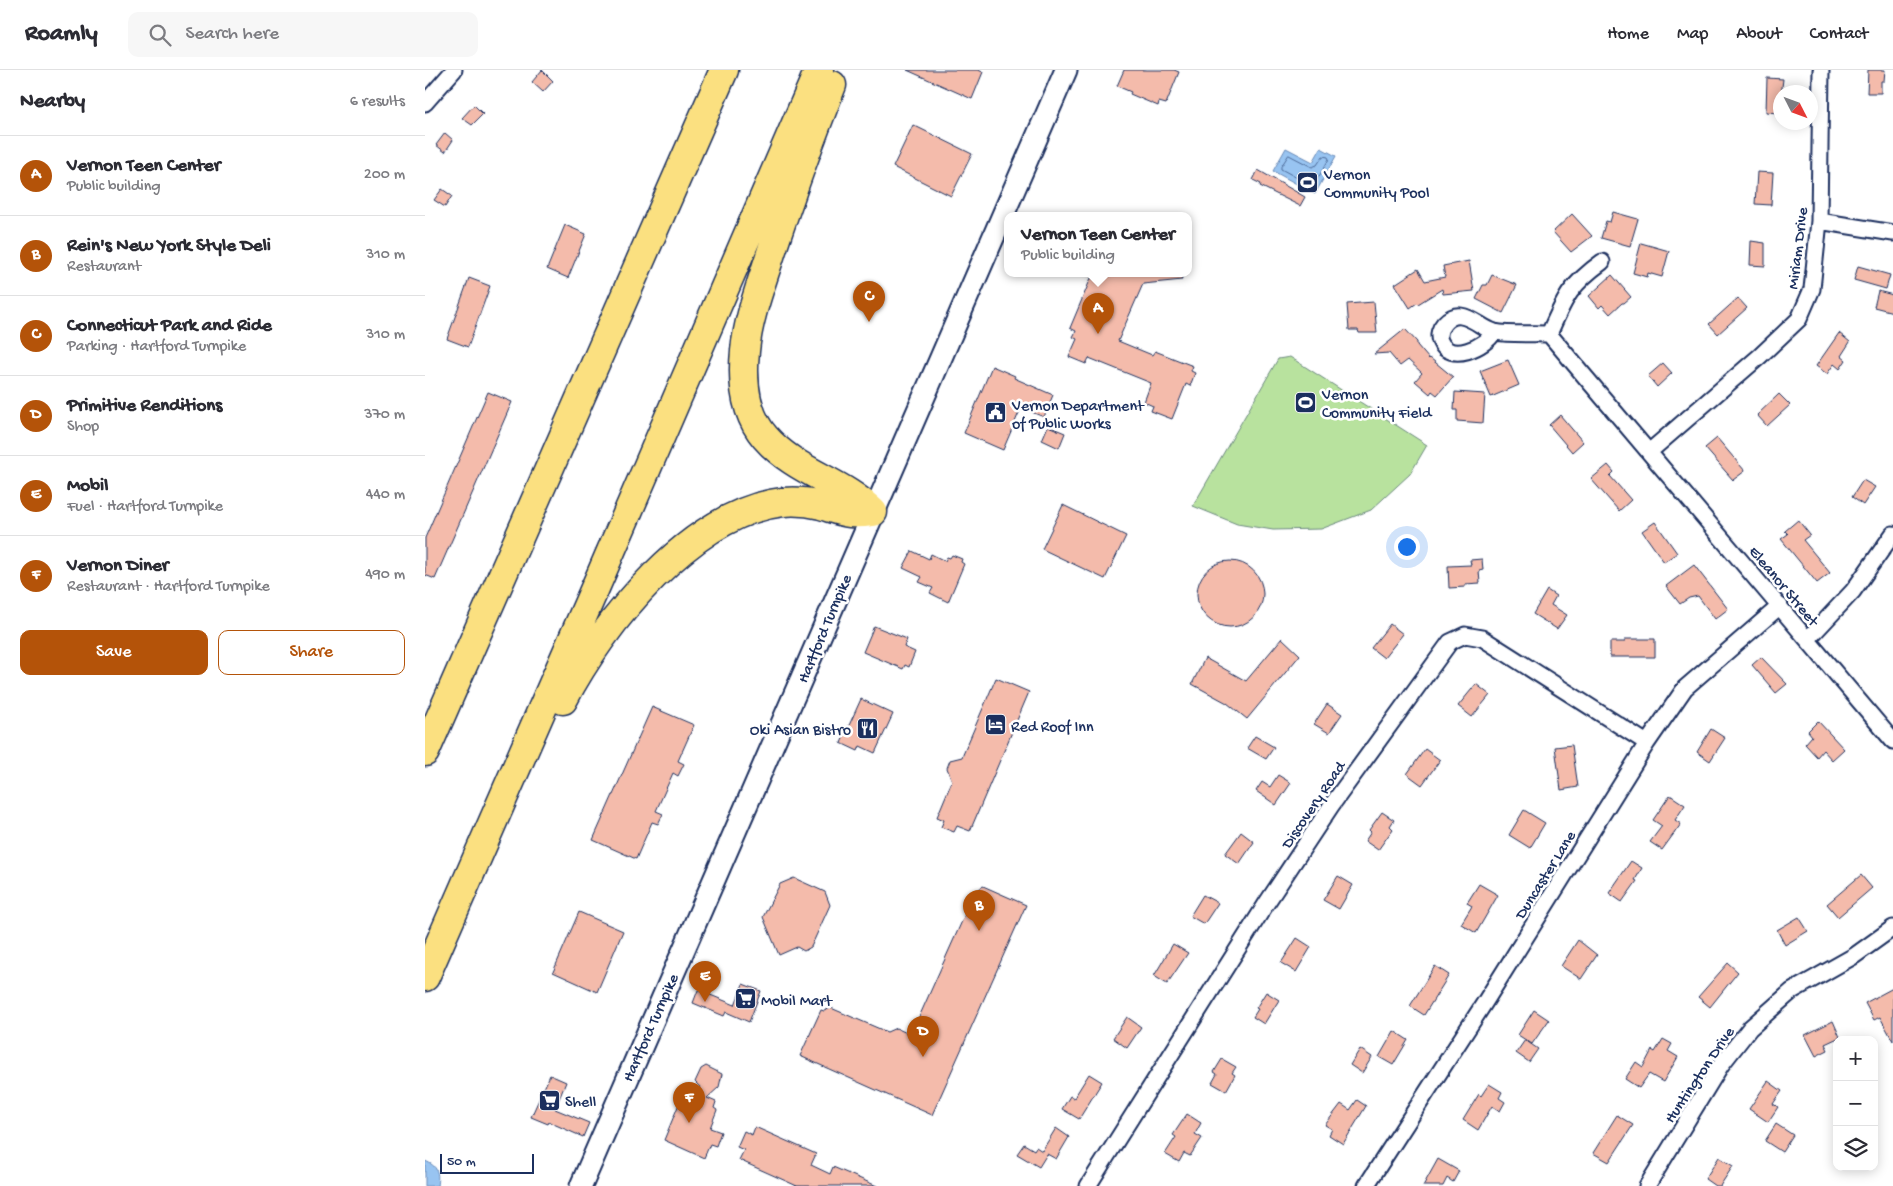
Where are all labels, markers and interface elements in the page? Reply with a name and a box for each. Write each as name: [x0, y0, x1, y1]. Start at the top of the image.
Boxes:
search box: [128, 12, 478, 57]
text: Roamly: [25, 20, 98, 49]
icon: search: [146, 21, 174, 49]
text: Search here: [186, 23, 279, 46]
text: Home: [1607, 24, 1649, 45]
text: Map: [1677, 24, 1708, 45]
text: About: [1736, 24, 1782, 45]
text: Contact: [1810, 24, 1868, 45]
north arrow: [1773, 85, 1818, 130]
text: Nearby: [20, 90, 85, 115]
text: 6 results: [350, 93, 405, 112]
text: Vernon Teen Center: [67, 155, 220, 178]
text: A: [31, 166, 41, 185]
text: 200 m: [364, 166, 405, 185]
place label: Vernon Community Pool: [1323, 167, 1429, 204]
sports icon: Vernon Community Pool: [1296, 170, 1320, 194]
text: Public building: [67, 178, 161, 197]
street label: Miriam Drive: [1785, 206, 1814, 291]
popup: [1004, 212, 1192, 277]
text: Vernon Teen Center: [1021, 224, 1175, 247]
text: Rein's New York Style Deli: [67, 235, 271, 258]
text: B: [32, 246, 40, 265]
text: 310 m: [366, 246, 405, 265]
text: Public building: [1021, 247, 1115, 266]
text: Restaurant: [67, 258, 141, 277]
pin: C: [853, 281, 885, 322]
pin: A: [1082, 293, 1114, 334]
text: Connecticut Park and Ride: [67, 315, 272, 338]
text: C: [32, 326, 40, 345]
text: 310 m: [366, 326, 405, 345]
text: Parking · Hartford Turnpike: [67, 338, 246, 357]
place label: Vernon Community Field: [1321, 387, 1433, 424]
sports icon: Vernon Community Field: [1294, 390, 1318, 414]
text: Primitive Renditions: [67, 395, 222, 418]
place label: Vernon Department of Public Works: [1011, 398, 1145, 435]
public building icon: Vernon Department of Public Works: [984, 401, 1008, 425]
text: D: [31, 406, 41, 425]
text: 370 m: [364, 406, 405, 425]
text: Shop: [67, 418, 99, 437]
text: Mobil: [67, 475, 108, 498]
text: E: [31, 486, 41, 505]
text: 440 m: [366, 486, 405, 505]
text: Fuel · Hartford Turnpike: [67, 498, 223, 517]
your location: [1394, 534, 1420, 560]
street label: Eleanor Street: [1743, 543, 1822, 632]
text: Vernon Diner: [67, 555, 169, 578]
text: F: [32, 566, 40, 585]
text: 490 m: [365, 566, 405, 585]
street label: Hartford Turnpike: [795, 572, 858, 686]
text: Restaurant · Hartford Turnpike: [67, 578, 270, 597]
button: Save: [20, 630, 208, 675]
button: Share: [218, 630, 405, 675]
hotel icon: Red Roof Inn: [983, 713, 1007, 737]
restaurant icon: Oki Asian Bistro: [855, 716, 879, 740]
place label: Red Roof Inn: [1011, 719, 1094, 738]
place label: Oki Asian Bistro: [750, 722, 851, 741]
street label: Discovery Road: [1278, 757, 1352, 854]
street label: Duncaster Lane: [1512, 828, 1582, 924]
pin: B: [963, 890, 995, 931]
pin: E: [689, 961, 721, 1002]
street label: Hartford Turnpike: [620, 971, 685, 1085]
supermarket icon: Mobil Mart: [733, 987, 757, 1011]
place label: Mobil Mart: [761, 993, 833, 1012]
pin: D: [907, 1016, 939, 1057]
street label: Huntington Drive: [1662, 1024, 1741, 1128]
map controls: [1833, 1036, 1878, 1171]
button: +: [1833, 1036, 1878, 1081]
button: −: [1833, 1081, 1878, 1126]
pin: F: [673, 1082, 705, 1123]
supermarket icon: Shell: [537, 1088, 561, 1112]
place label: Shell: [565, 1094, 596, 1113]
button: layers: [1833, 1126, 1878, 1171]
scale bar: [440, 1151, 534, 1174]
text: 50 m: [447, 1154, 476, 1171]

